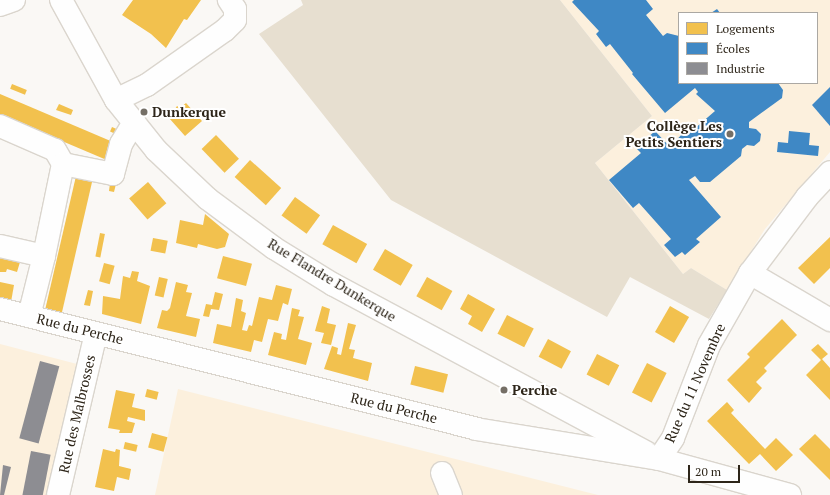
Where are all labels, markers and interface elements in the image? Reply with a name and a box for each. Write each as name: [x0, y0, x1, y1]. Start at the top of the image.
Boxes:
legend: [678, 12, 818, 84]
text: Logements: [716, 21, 775, 36]
text: Écoles: [716, 41, 750, 56]
text: Industrie: [716, 61, 765, 76]
place label: Dunkerque: [152, 104, 226, 120]
marker: Dunkerque: [139, 107, 149, 117]
place label: Collège Les Petits Sentiers: [626, 118, 722, 150]
marker: Collège Les Petits Sentiers: [725, 129, 735, 139]
street label: Rue Flandre Dunkerque: [265, 235, 399, 325]
street label: Rue du Perche: [35, 310, 125, 348]
street label: Rue du 11 Novembre: [661, 321, 729, 445]
street label: Rue des Malbrosses: [55, 353, 99, 475]
place label: Perche: [512, 382, 557, 398]
marker: Perche: [499, 385, 509, 395]
street label: Rue du Perche: [349, 389, 439, 427]
scale bar: [690, 457, 742, 483]
text: 20 m: [695, 464, 721, 479]

